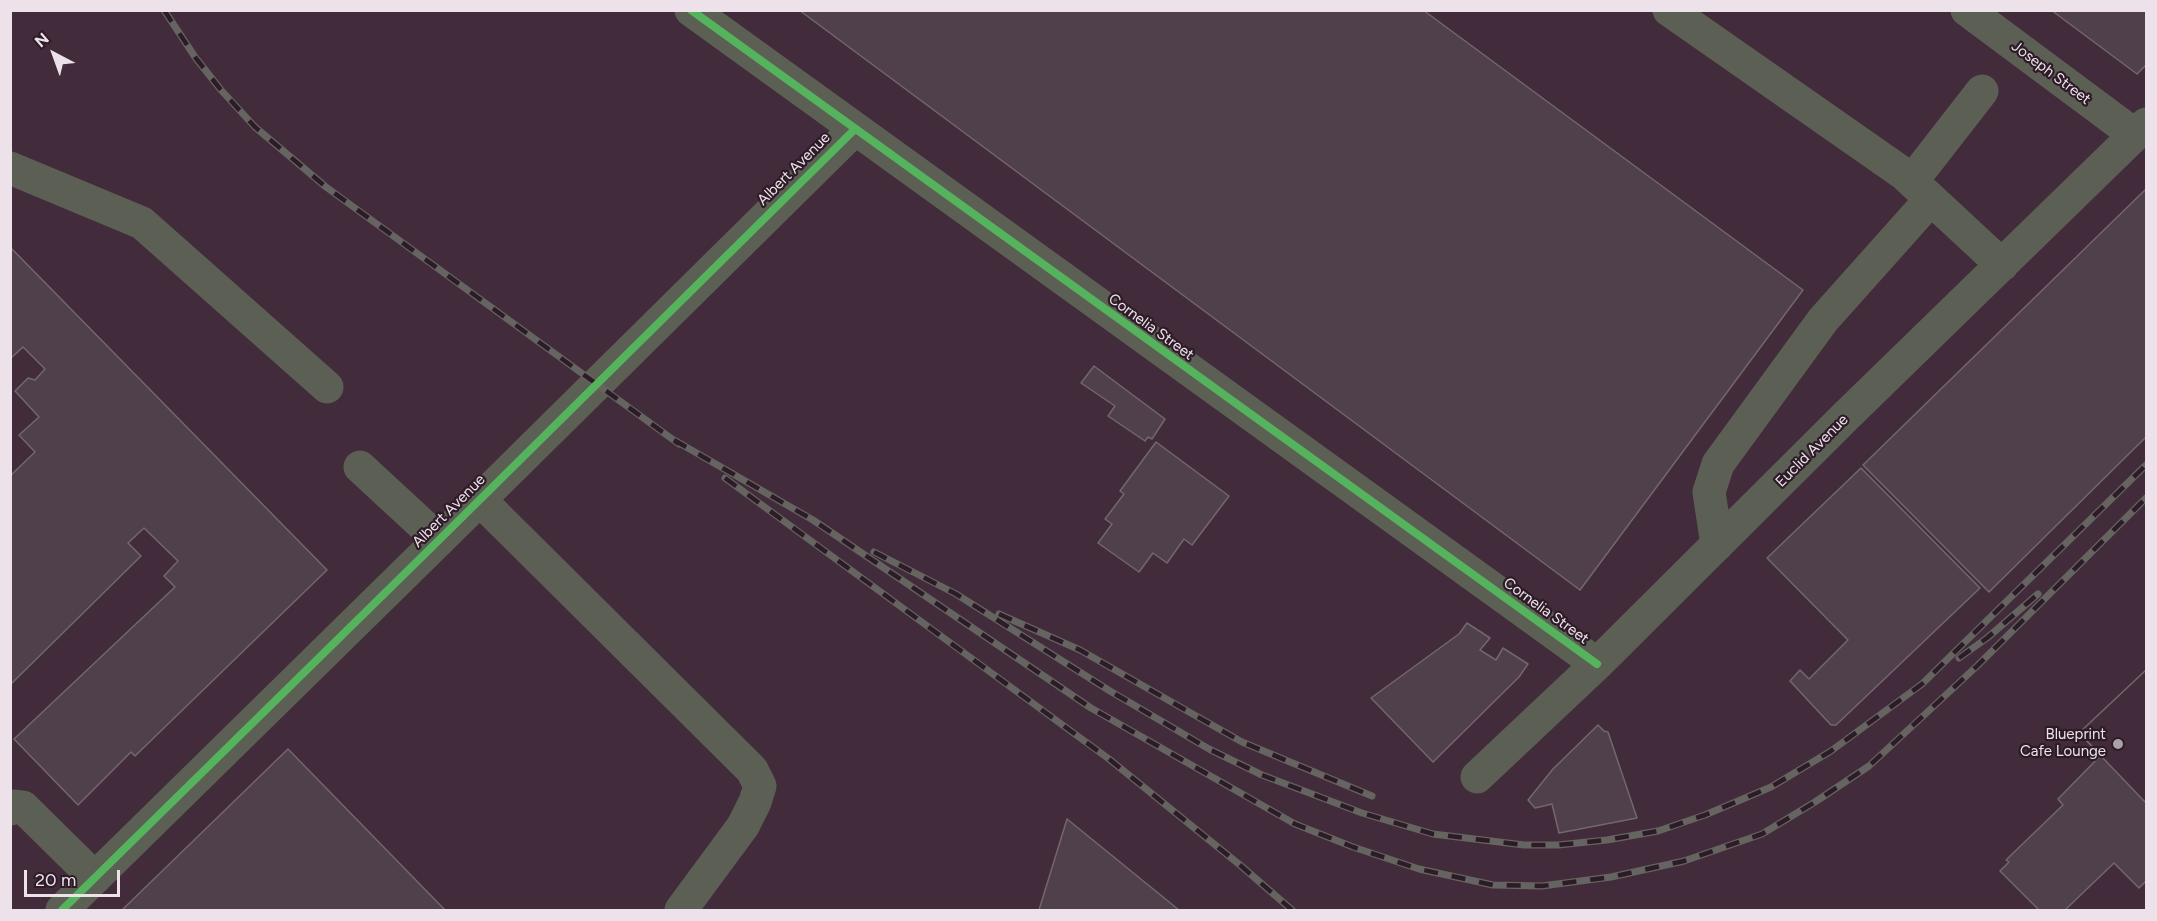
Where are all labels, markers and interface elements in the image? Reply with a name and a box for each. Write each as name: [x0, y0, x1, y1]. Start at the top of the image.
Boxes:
north arrow: [24, 24, 84, 84]
text: N: [31, 29, 53, 51]
street label: Joseph Street: [2008, 37, 2094, 109]
street label: Albert Avenue: [754, 129, 834, 209]
street label: Cornelia Street: [1105, 290, 1197, 364]
street label: Euclid Avenue: [1772, 411, 1852, 491]
street label: Albert Avenue: [409, 471, 489, 551]
street label: Cornelia Street: [1500, 574, 1592, 648]
place label: Blueprint Cafe Lounge: [2020, 726, 2106, 761]
marker: Blueprint Cafe Lounge: [2111, 737, 2125, 751]
scale bar: [27, 858, 123, 896]
text: 20 m: [35, 869, 76, 891]

